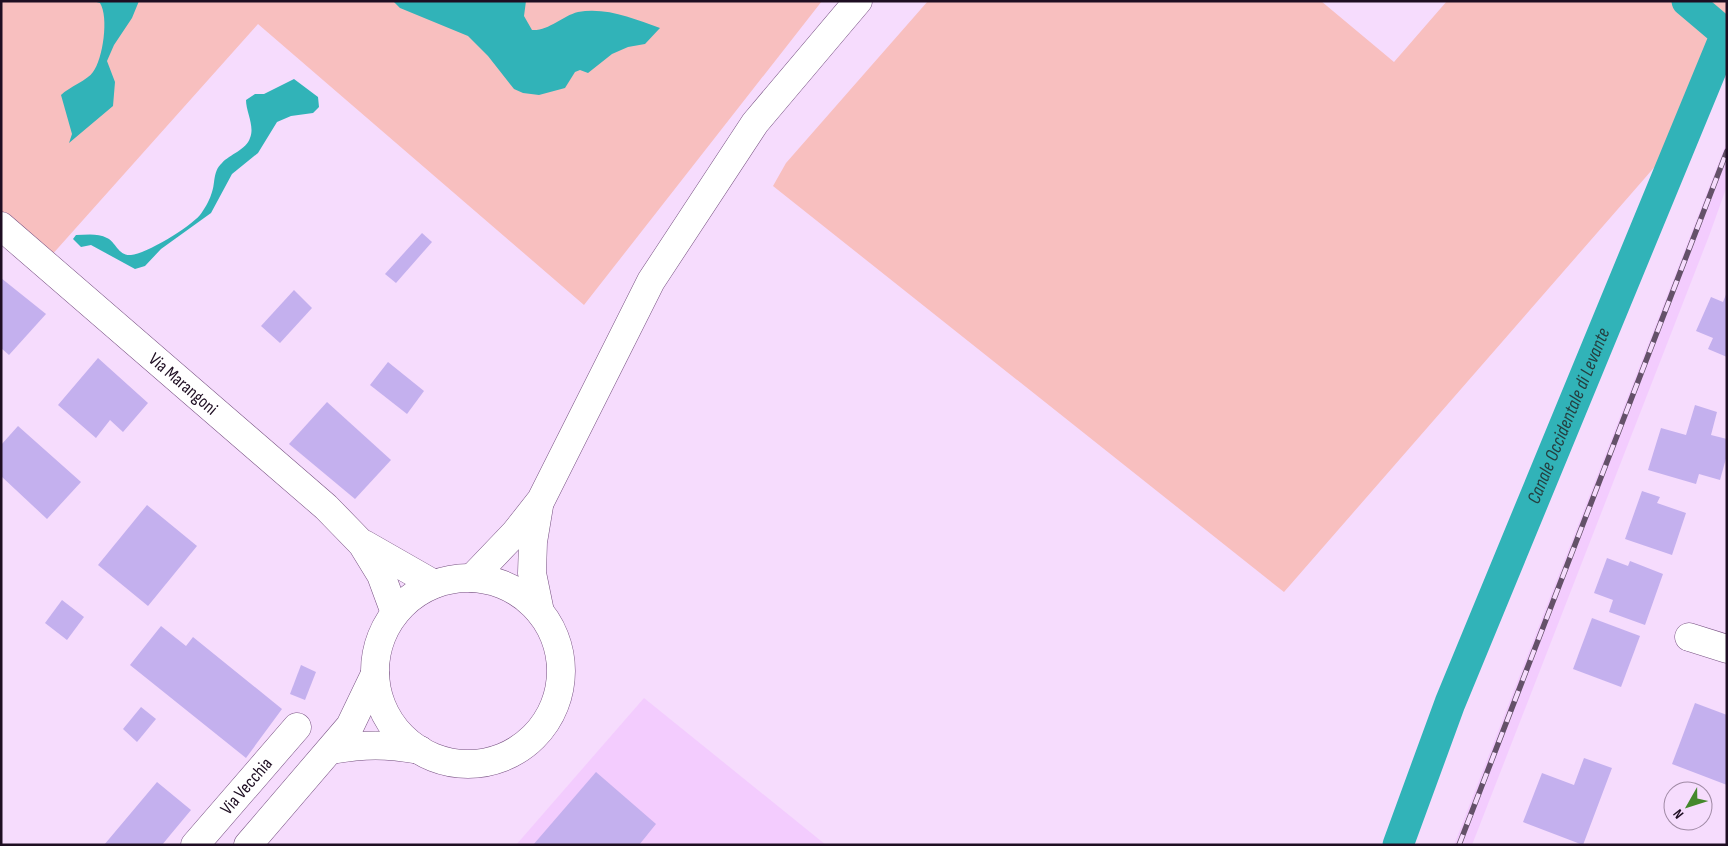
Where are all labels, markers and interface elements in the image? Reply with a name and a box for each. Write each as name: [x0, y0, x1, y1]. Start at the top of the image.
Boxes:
water label: Canale Occidentale di Levante: [1522, 324, 1615, 507]
street label: Via Marangoni: [145, 348, 222, 419]
street label: Via Vecchia: [216, 753, 276, 819]
north arrow: [1663, 781, 1713, 831]
text: N: [1669, 806, 1687, 822]

